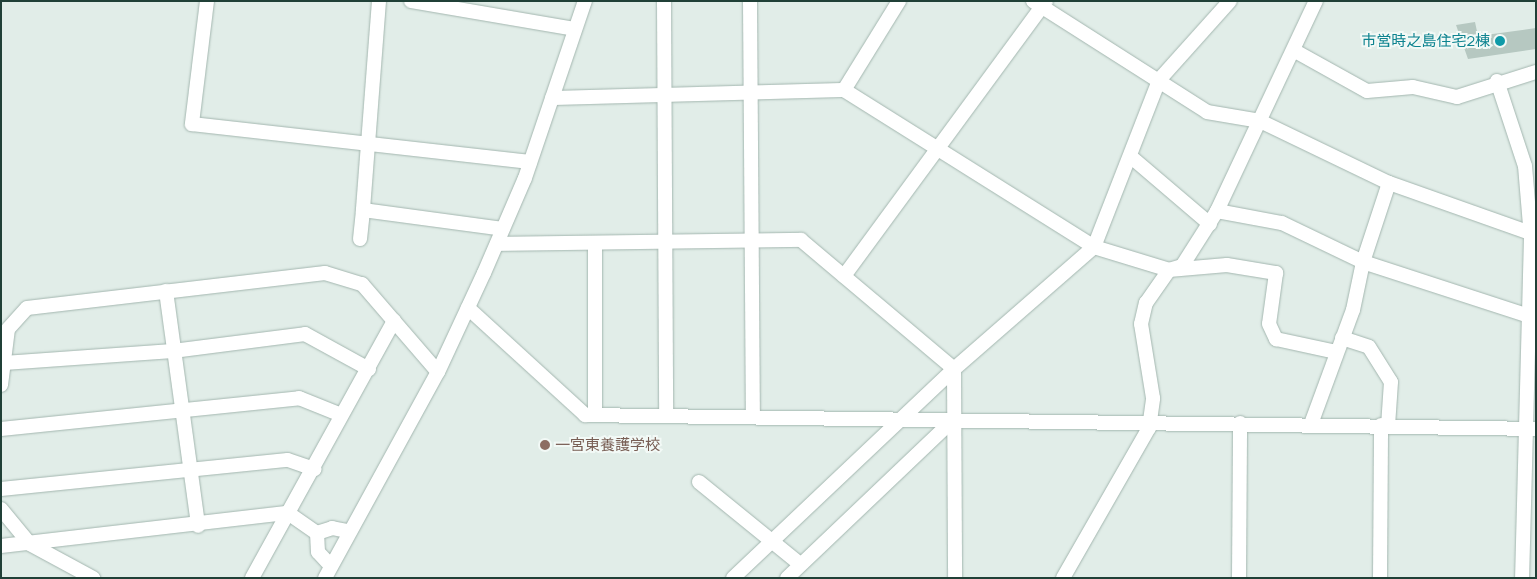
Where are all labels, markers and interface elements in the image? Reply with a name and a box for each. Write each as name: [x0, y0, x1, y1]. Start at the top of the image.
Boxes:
place label: 市営時之島住宅2棟: [1361, 32, 1490, 50]
marker: 市営時之島住宅2棟: [1494, 35, 1506, 47]
place label: 一宮東養護学校: [555, 436, 660, 454]
marker: 一宮東養護学校: [539, 439, 551, 451]

